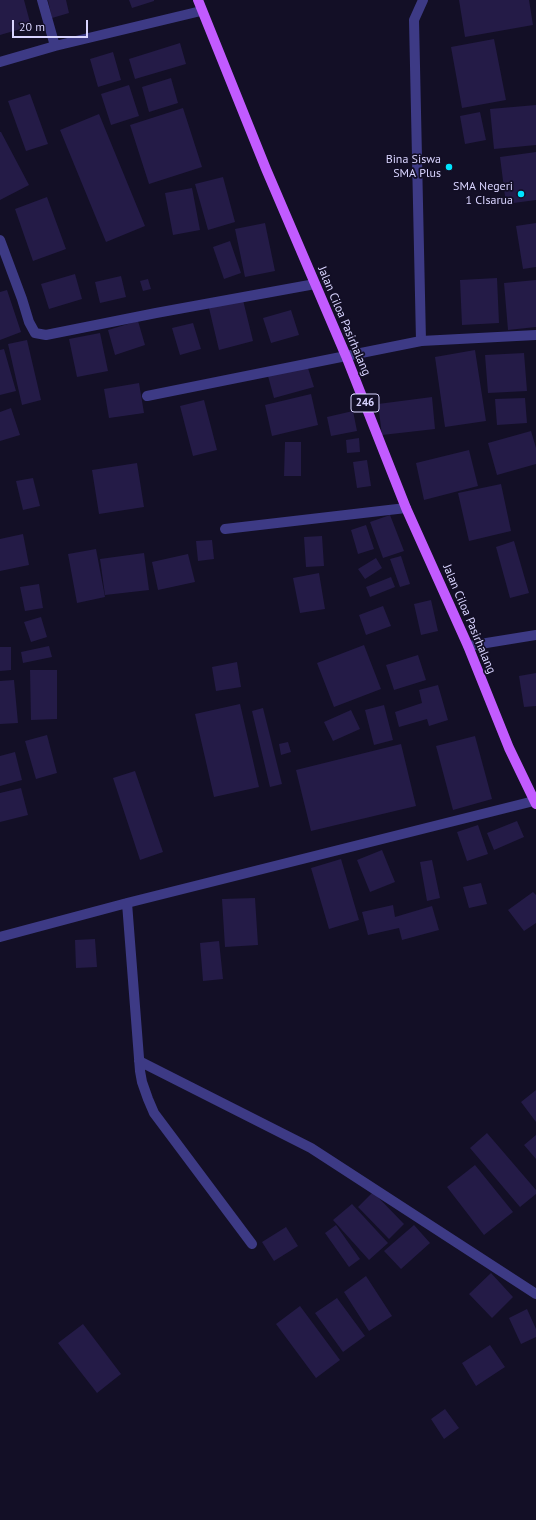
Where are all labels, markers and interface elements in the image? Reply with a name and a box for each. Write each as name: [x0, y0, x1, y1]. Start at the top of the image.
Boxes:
scale bar: [14, 12, 90, 38]
text: 20 m: [19, 19, 45, 34]
place label: Bina Siswa SMA Plus: [386, 153, 441, 181]
marker: Bina Siswa SMA Plus: [444, 162, 454, 172]
place label: SMA Negeri 1 CIsarua: [453, 180, 513, 208]
marker: SMA Negeri 1 CIsarua: [516, 189, 526, 199]
street label: Jalan Ciloa Pasirhalang: [314, 264, 374, 378]
road number: 246: [351, 394, 379, 412]
street label: Jalan Ciloa Pasirhalang: [439, 562, 499, 676]

